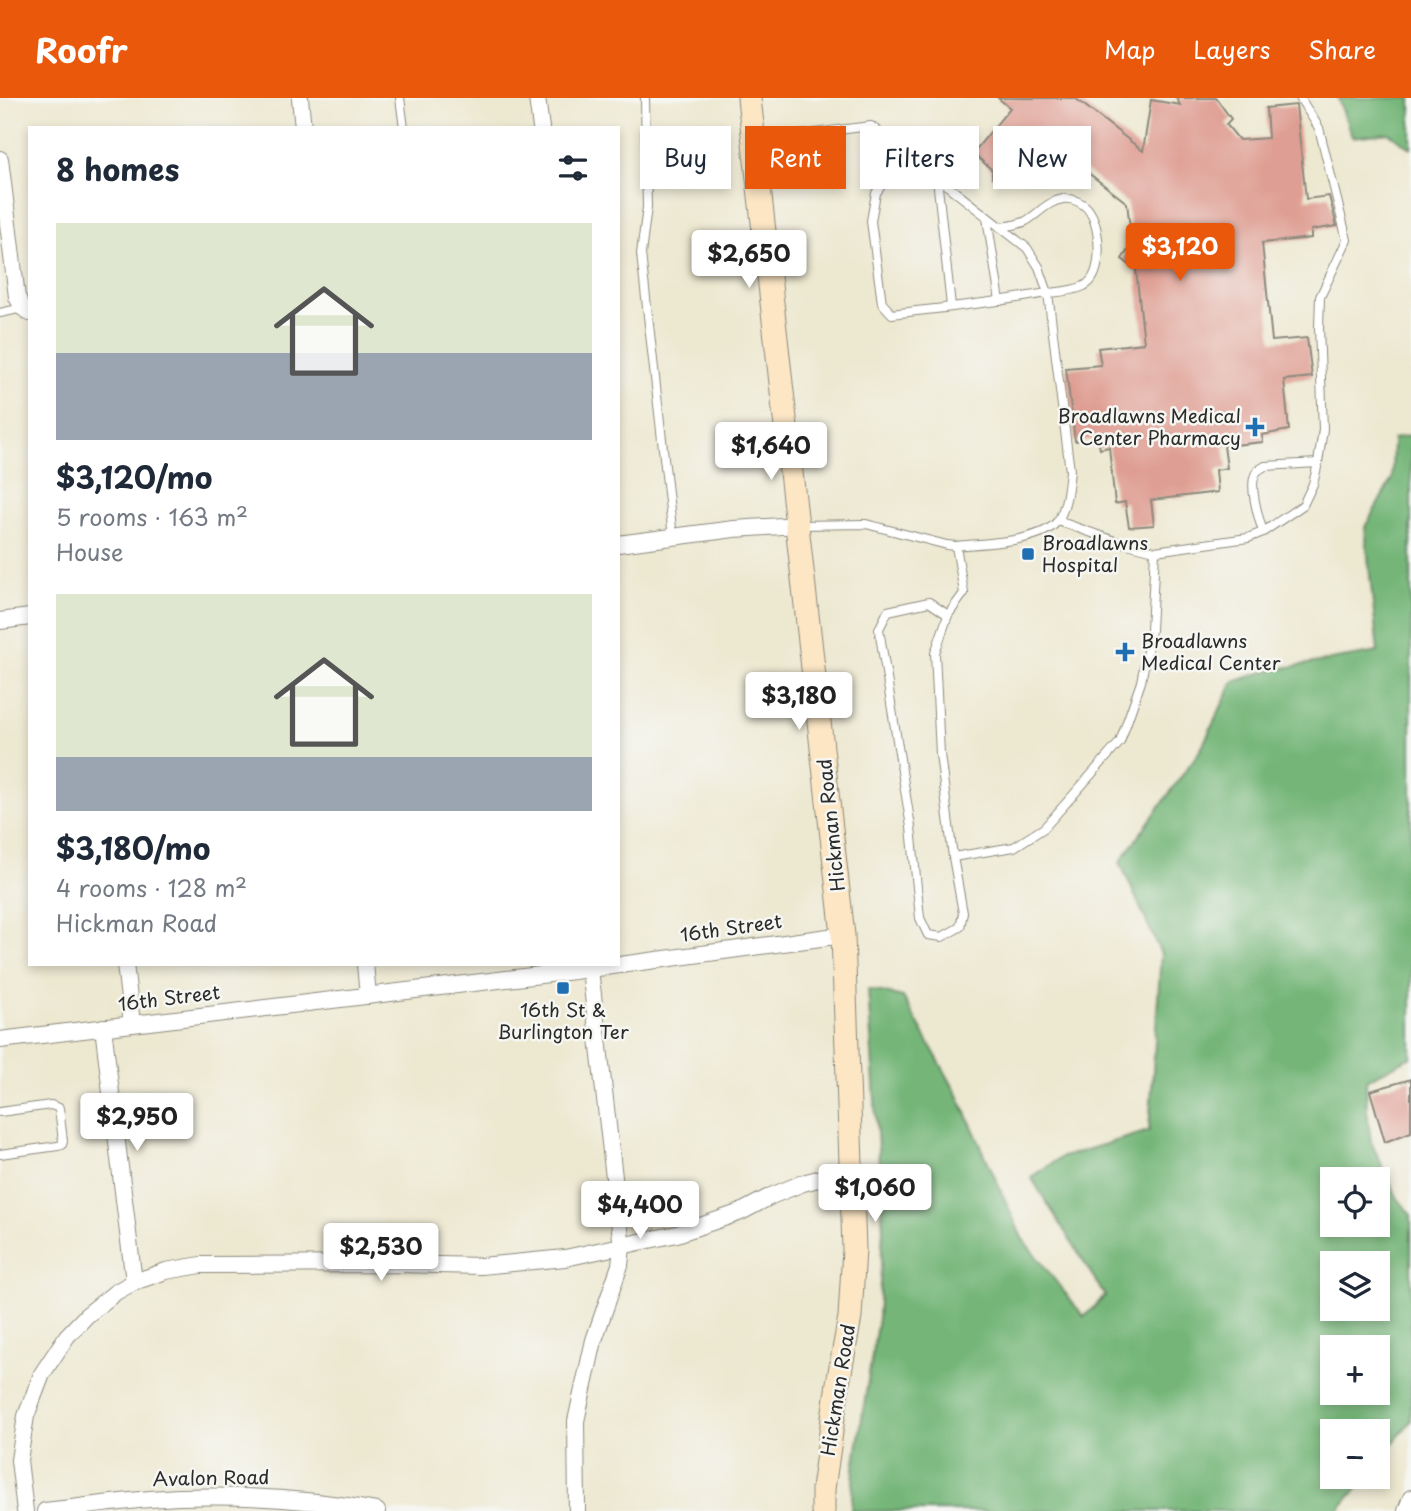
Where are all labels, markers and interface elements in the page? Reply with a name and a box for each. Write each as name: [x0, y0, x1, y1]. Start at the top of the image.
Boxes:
text: Roofr: [35, 24, 128, 74]
text: Map: [1104, 31, 1155, 67]
text: Layers: [1193, 31, 1270, 67]
text: Share: [1308, 31, 1376, 67]
chip: Buy: [640, 126, 731, 189]
chip: Rent: [745, 126, 846, 189]
chip: Filters: [860, 126, 979, 189]
chip: New: [993, 126, 1091, 189]
text: 8 homes: [56, 146, 179, 191]
icon: filters: [554, 149, 592, 187]
pin: $3,120: [1123, 223, 1237, 283]
text: $3,120: [1142, 228, 1218, 263]
pin: $2,650: [692, 230, 806, 290]
text: $2,650: [708, 235, 790, 270]
icon: home: [261, 268, 387, 394]
place label: Broadlawns Medical Center Pharmacy: [1058, 401, 1241, 451]
marker: Broadlawns Medical Center Pharmacy: [1247, 419, 1263, 435]
pin: $1,640: [714, 422, 828, 482]
text: $1,640: [731, 427, 811, 462]
text: $3,120/mo: [56, 454, 212, 499]
text: 5 rooms · 163 m²: [56, 499, 248, 534]
place label: Broadlawns Hospital: [1042, 528, 1148, 578]
text: House: [56, 534, 123, 569]
marker: Broadlawns Hospital: [1020, 546, 1036, 562]
place label: Broadlawns Medical Center: [1141, 626, 1281, 676]
icon: home: [261, 639, 387, 765]
marker: Broadlawns Medical Center: [1115, 642, 1135, 662]
pin: $3,180: [742, 672, 856, 732]
text: $3,180: [761, 677, 837, 712]
street label: Hickman Road: [809, 757, 851, 893]
text: $3,180/mo: [56, 825, 210, 870]
text: 4 rooms · 128 m²: [56, 870, 247, 905]
text: Hickman Road: [56, 905, 217, 940]
street label: 16th Street: [678, 906, 784, 948]
street label: 16th Street: [116, 977, 222, 1017]
marker: 16th St & Burlington Ter: [555, 980, 571, 996]
place label: 16th St & Burlington Ter: [497, 995, 629, 1045]
pin: $2,950: [80, 1094, 194, 1153]
text: $2,950: [96, 1098, 178, 1133]
pin: $1,060: [818, 1164, 932, 1224]
map controls: [1320, 1167, 1390, 1489]
button: locate: [1320, 1167, 1390, 1237]
text: $1,060: [834, 1169, 916, 1204]
pin: $4,400: [583, 1182, 697, 1241]
text: $4,400: [597, 1186, 683, 1221]
pin: $2,530: [324, 1224, 438, 1283]
text: $2,530: [339, 1228, 423, 1263]
button: layers: [1320, 1251, 1390, 1321]
street label: Hickman Road: [813, 1322, 861, 1458]
button: +: [1320, 1335, 1390, 1405]
button: −: [1320, 1419, 1390, 1489]
street label: Avalon Road: [152, 1462, 270, 1492]

